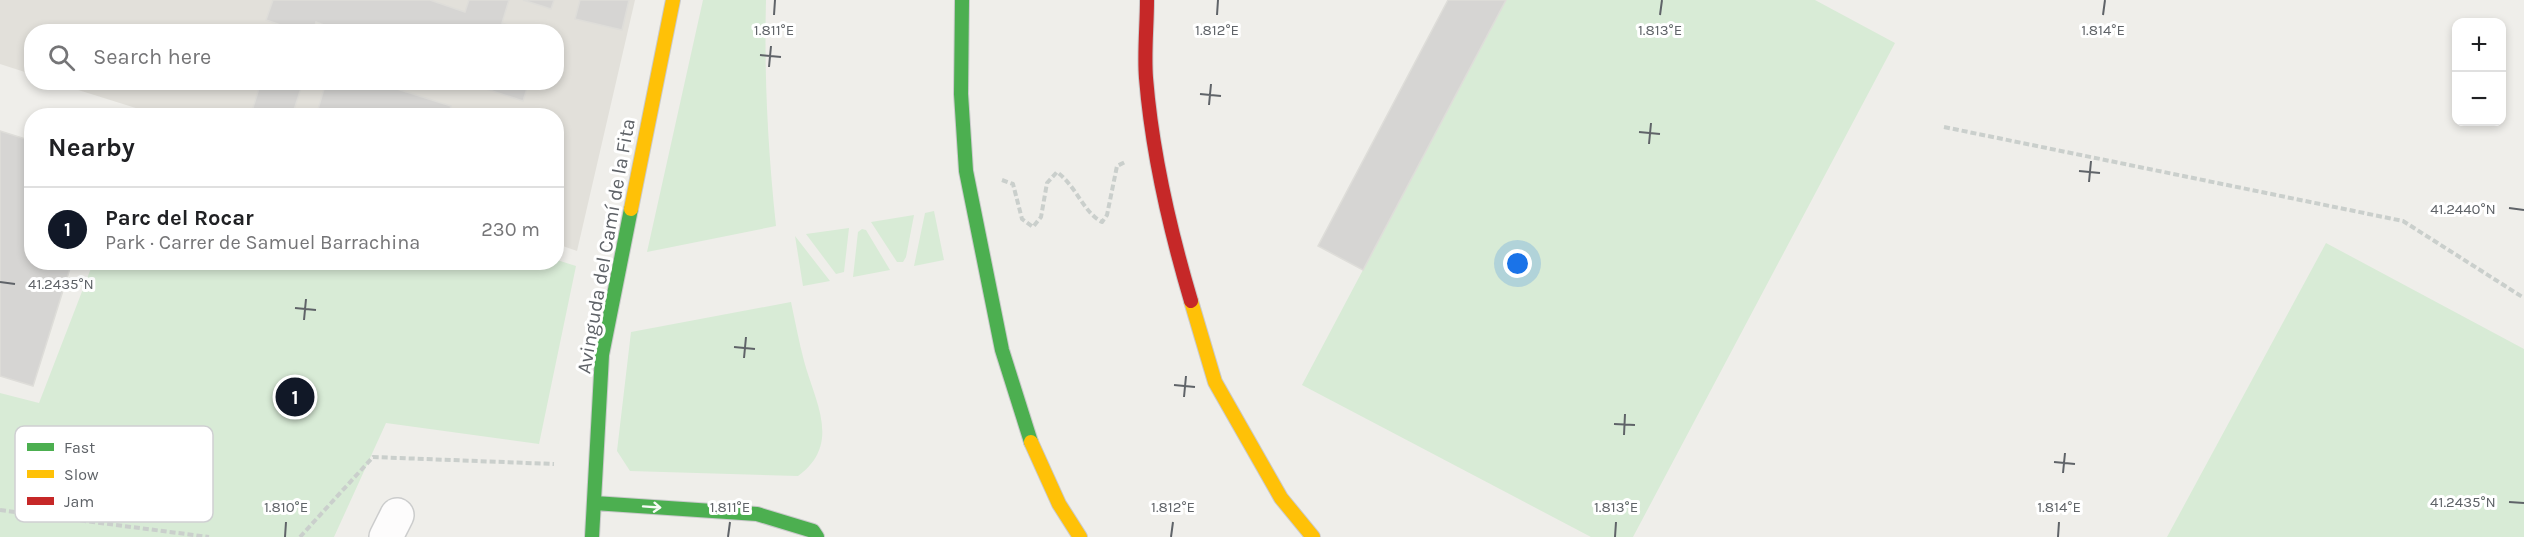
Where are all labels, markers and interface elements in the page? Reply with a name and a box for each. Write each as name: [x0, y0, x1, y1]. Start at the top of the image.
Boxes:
map controls: [2452, 18, 2506, 126]
button: +: [2452, 18, 2506, 72]
text: 1.811°E: [754, 21, 794, 39]
text: 1.812°E: [1195, 21, 1239, 39]
text: 1.813°E: [1638, 21, 1682, 39]
text: 1.814°E: [2081, 21, 2125, 39]
search box: [24, 24, 564, 90]
icon: search: [45, 41, 78, 74]
text: Search here: [93, 44, 211, 70]
button: −: [2452, 72, 2506, 126]
street label: Avinguda del Camí de la Fita: [572, 117, 640, 375]
text: Nearby: [48, 132, 135, 163]
text: 41.2440°N: [2430, 200, 2496, 218]
text: Parc del Rocar: [105, 205, 254, 231]
text: 1: [64, 218, 71, 241]
text: 230 m: [481, 218, 540, 241]
text: Park · Carrer de Samuel Barrachina: [105, 231, 420, 254]
your location: [1503, 249, 1532, 278]
text: 41.2435°N: [28, 275, 94, 293]
pin: 1: [276, 374, 314, 420]
legend: [15, 426, 213, 522]
text: Fast: [64, 438, 95, 457]
text: Slow: [64, 465, 99, 484]
text: Jam: [64, 492, 94, 511]
text: 41.2435°N: [2430, 493, 2496, 511]
text: 1.810°E: [264, 498, 308, 516]
text: 1.811°E: [710, 498, 750, 516]
text: 1.812°E: [1151, 498, 1195, 516]
text: 1.813°E: [1594, 498, 1638, 516]
text: 1.814°E: [2037, 498, 2081, 516]
one-way arrow: [642, 502, 662, 513]

